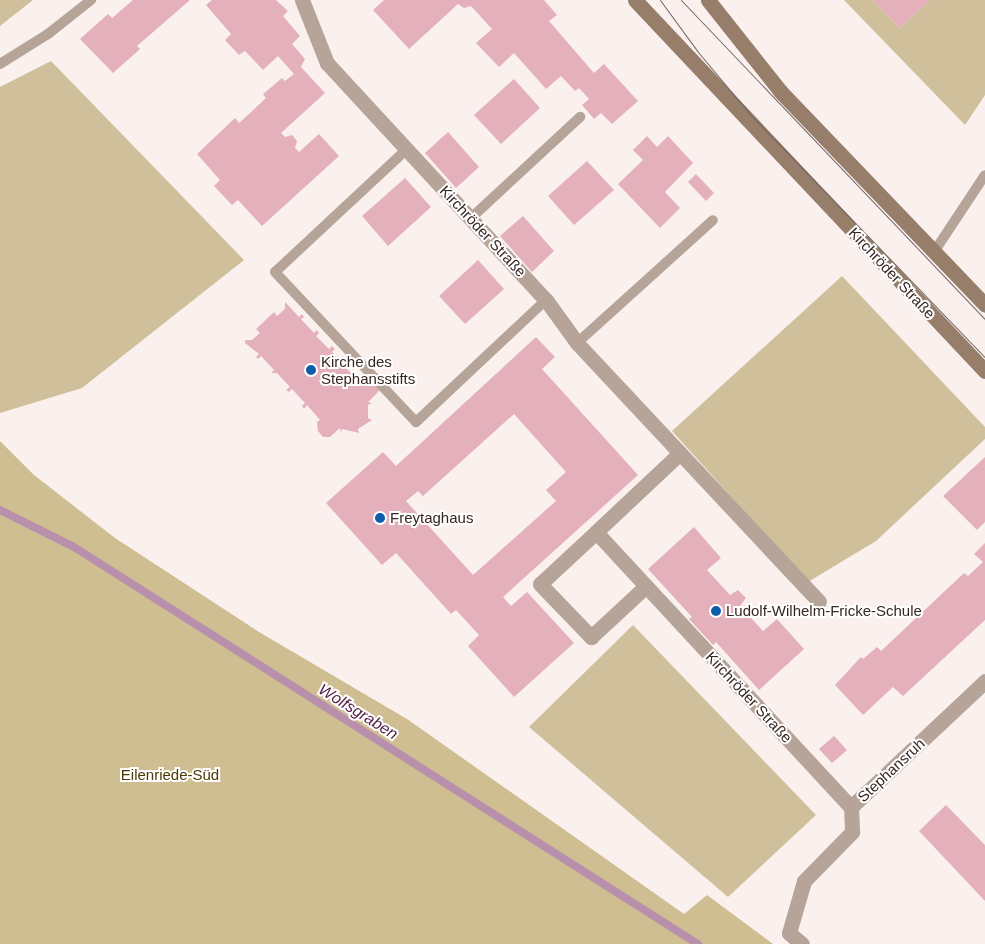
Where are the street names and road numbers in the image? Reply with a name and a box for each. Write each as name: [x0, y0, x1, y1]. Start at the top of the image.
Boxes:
street label: Kirchröder Straße: [436, 182, 530, 280]
street label: Kirchröder Straße: [845, 224, 939, 322]
street label: Kirchröder Straße: [702, 648, 796, 746]
street label: Stephansruh: [854, 734, 928, 806]

